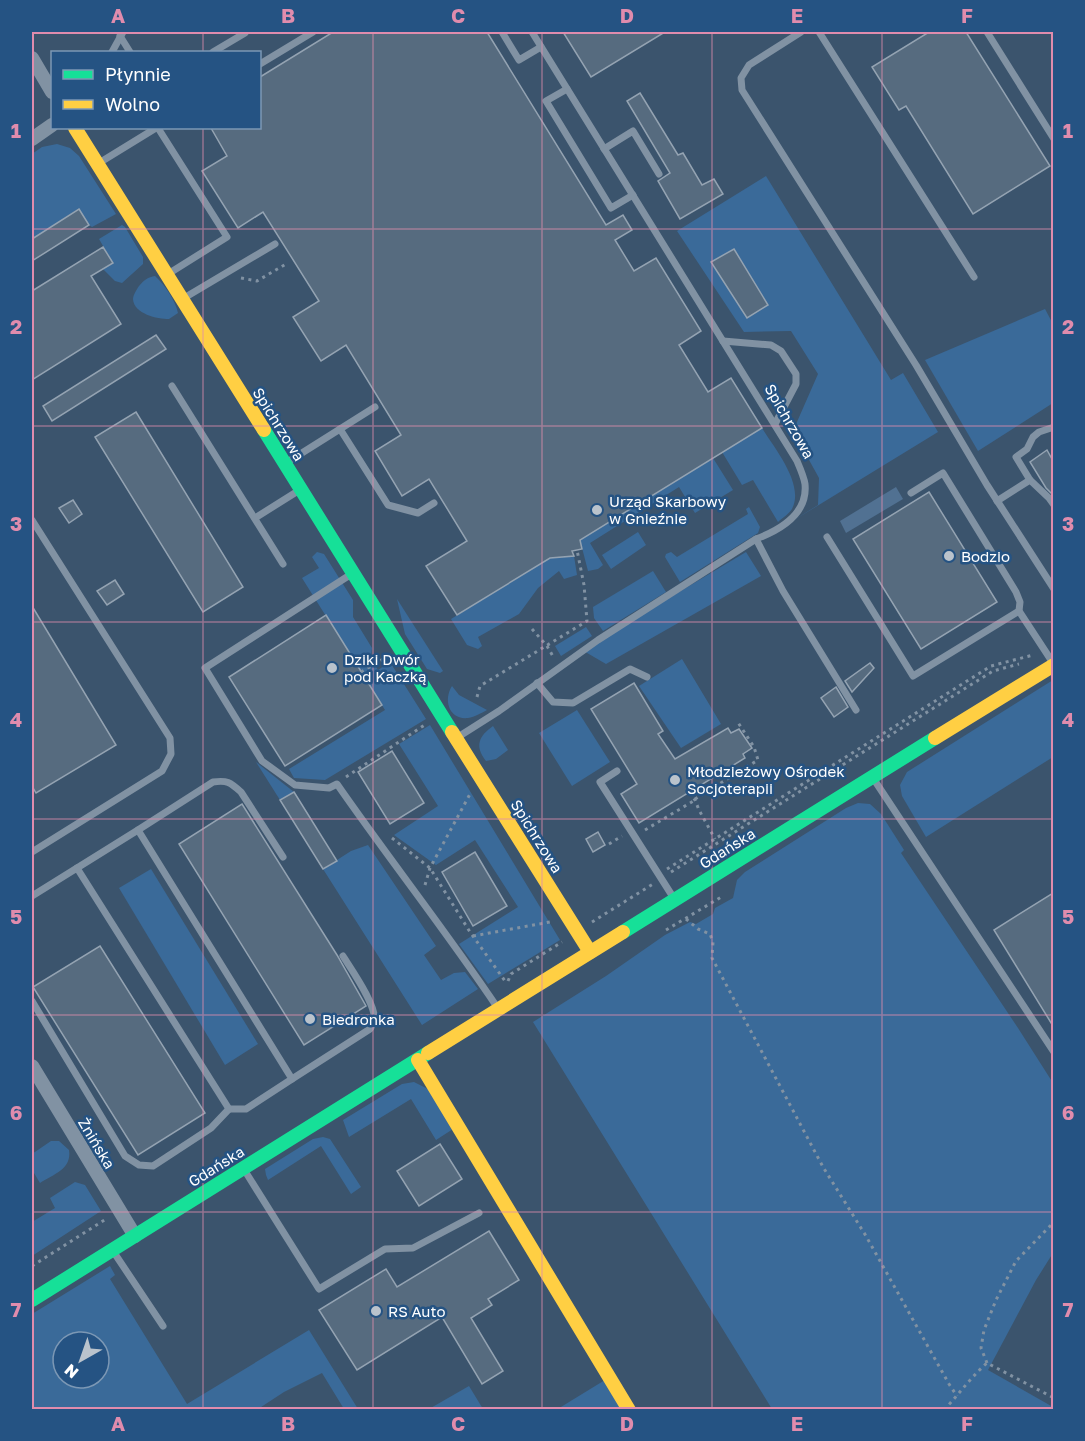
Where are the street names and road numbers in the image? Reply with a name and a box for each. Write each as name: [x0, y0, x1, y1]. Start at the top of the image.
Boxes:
street label: Spichrzowa: [761, 381, 819, 461]
street label: Spichrzowa: [249, 384, 309, 464]
street label: Spichrzowa: [507, 796, 567, 876]
street label: Gdańska: [696, 824, 758, 872]
street label: Żnińska: [75, 1114, 119, 1172]
street label: Gdańska: [185, 1142, 247, 1190]

